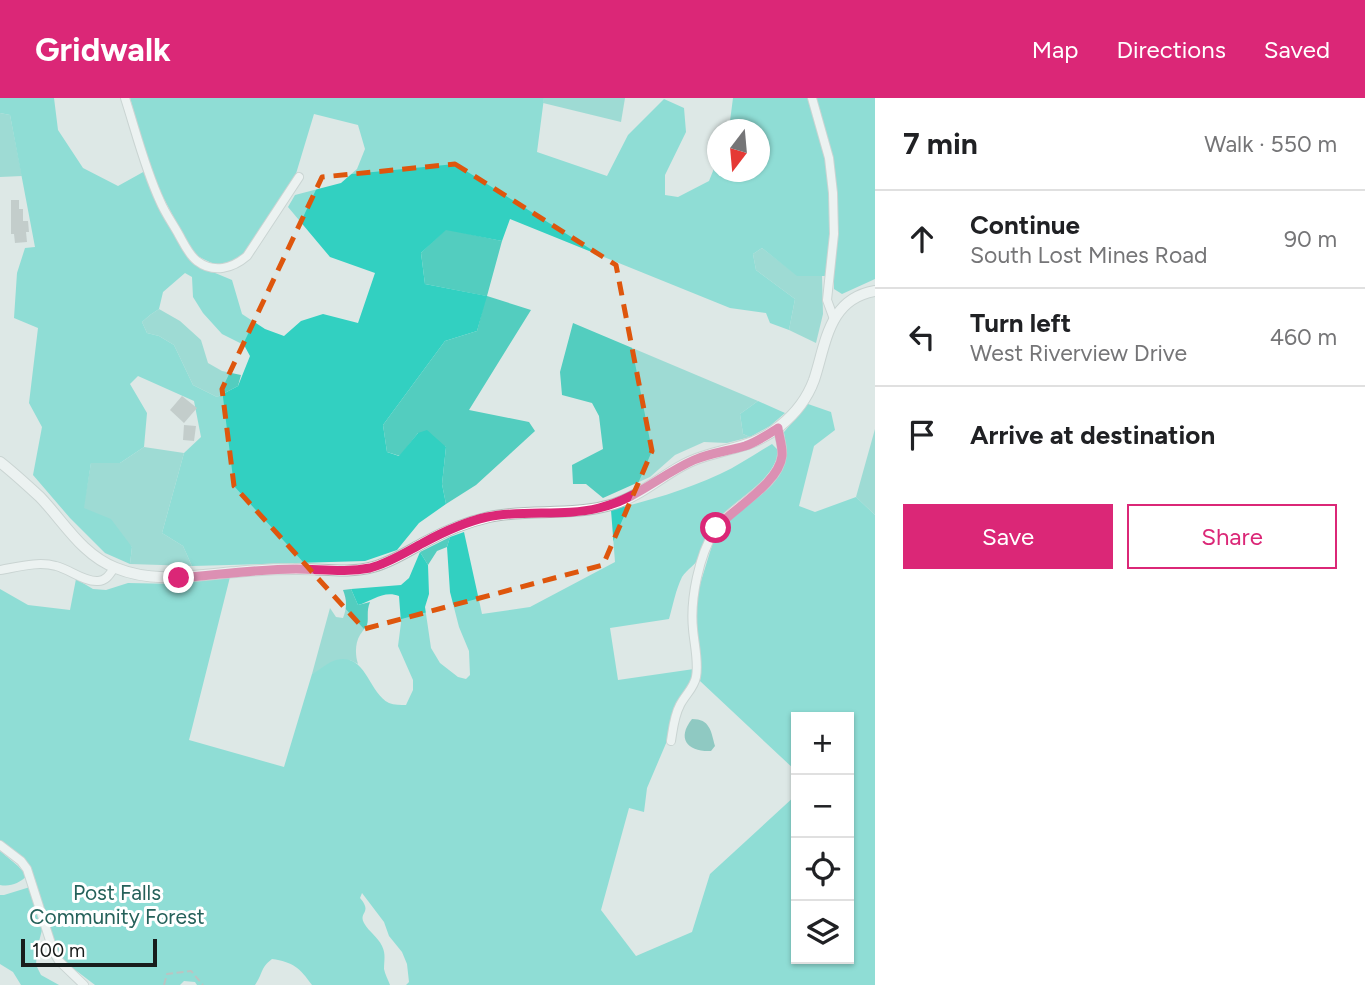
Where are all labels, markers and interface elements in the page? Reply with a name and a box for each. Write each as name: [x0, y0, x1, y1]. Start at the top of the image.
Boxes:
text: Gridwalk: [35, 30, 171, 69]
text: Map: [1032, 35, 1078, 64]
text: Directions: [1116, 35, 1226, 64]
text: Saved: [1264, 35, 1330, 64]
north arrow: [707, 119, 770, 182]
text: 7 min: [903, 125, 978, 162]
text: Walk · 550 m: [1204, 130, 1337, 158]
text: Continue: [970, 209, 1080, 241]
icon: ahead: [903, 220, 941, 258]
text: 90 m: [1284, 225, 1337, 253]
text: South Lost Mines Road: [970, 241, 1207, 269]
text: Turn left: [970, 307, 1071, 339]
icon: left: [903, 318, 941, 356]
text: 460 m: [1270, 323, 1337, 351]
text: West Riverview Drive: [970, 339, 1187, 367]
icon: arrive: [903, 416, 941, 454]
text: Arrive at destination: [970, 419, 1215, 451]
button: Save: [903, 504, 1113, 569]
button: Share: [1127, 504, 1337, 569]
route start: [700, 512, 731, 543]
route end: [163, 562, 194, 593]
map controls: [791, 712, 854, 964]
button: +: [791, 712, 854, 775]
button: −: [791, 775, 854, 838]
button: locate: [791, 838, 854, 901]
park label: Post Falls Community Forest: [29, 880, 205, 929]
button: layers: [791, 901, 854, 964]
scale bar: [21, 936, 158, 968]
text: 100 m: [32, 939, 85, 962]

